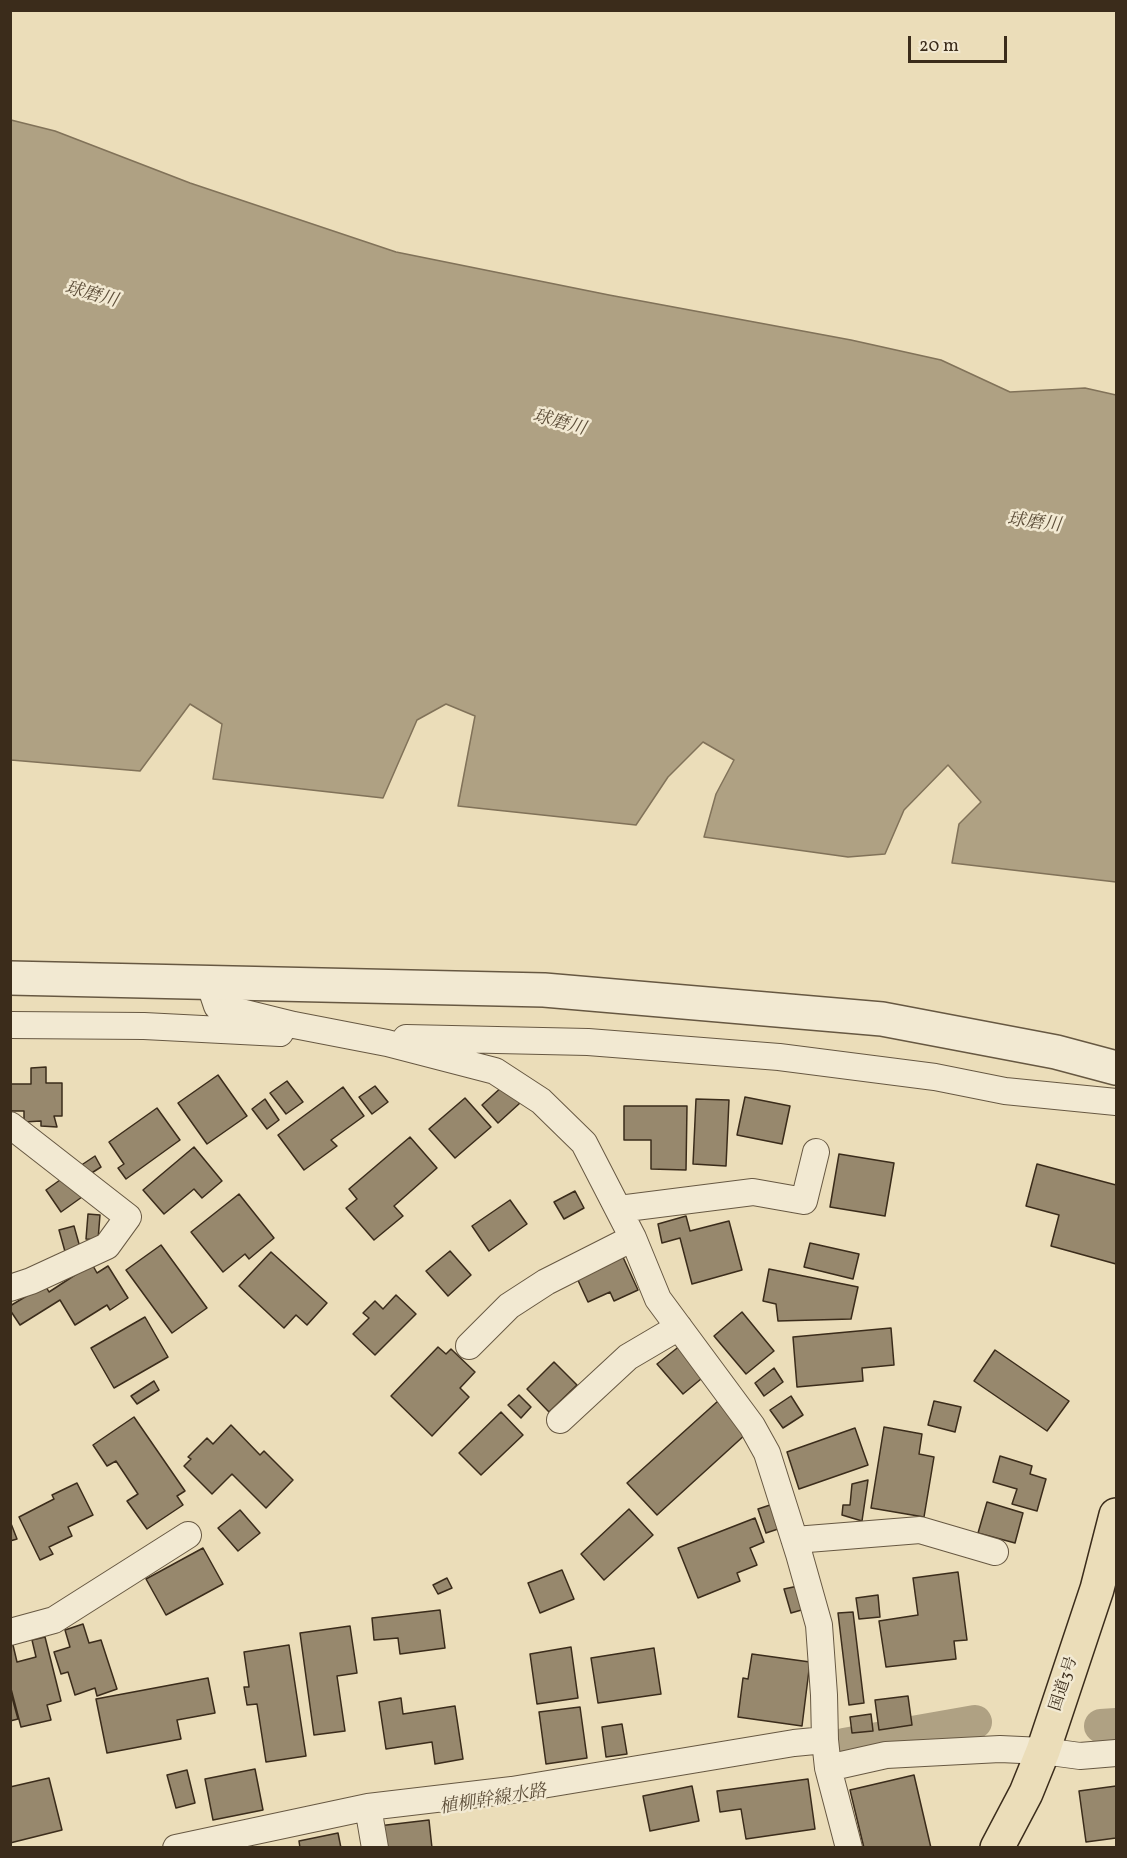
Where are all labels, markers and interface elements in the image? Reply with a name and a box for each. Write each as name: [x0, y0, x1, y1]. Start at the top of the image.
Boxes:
scale bar: [911, 24, 1010, 62]
text: 20 m: [919, 34, 959, 59]
water label: 球磨川: [62, 279, 120, 313]
water label: 球磨川: [530, 407, 588, 441]
water label: 球磨川: [1006, 510, 1062, 538]
street label: 国道3号: [1047, 1654, 1083, 1714]
water label: 植柳幹線水路: [438, 1782, 548, 1820]

